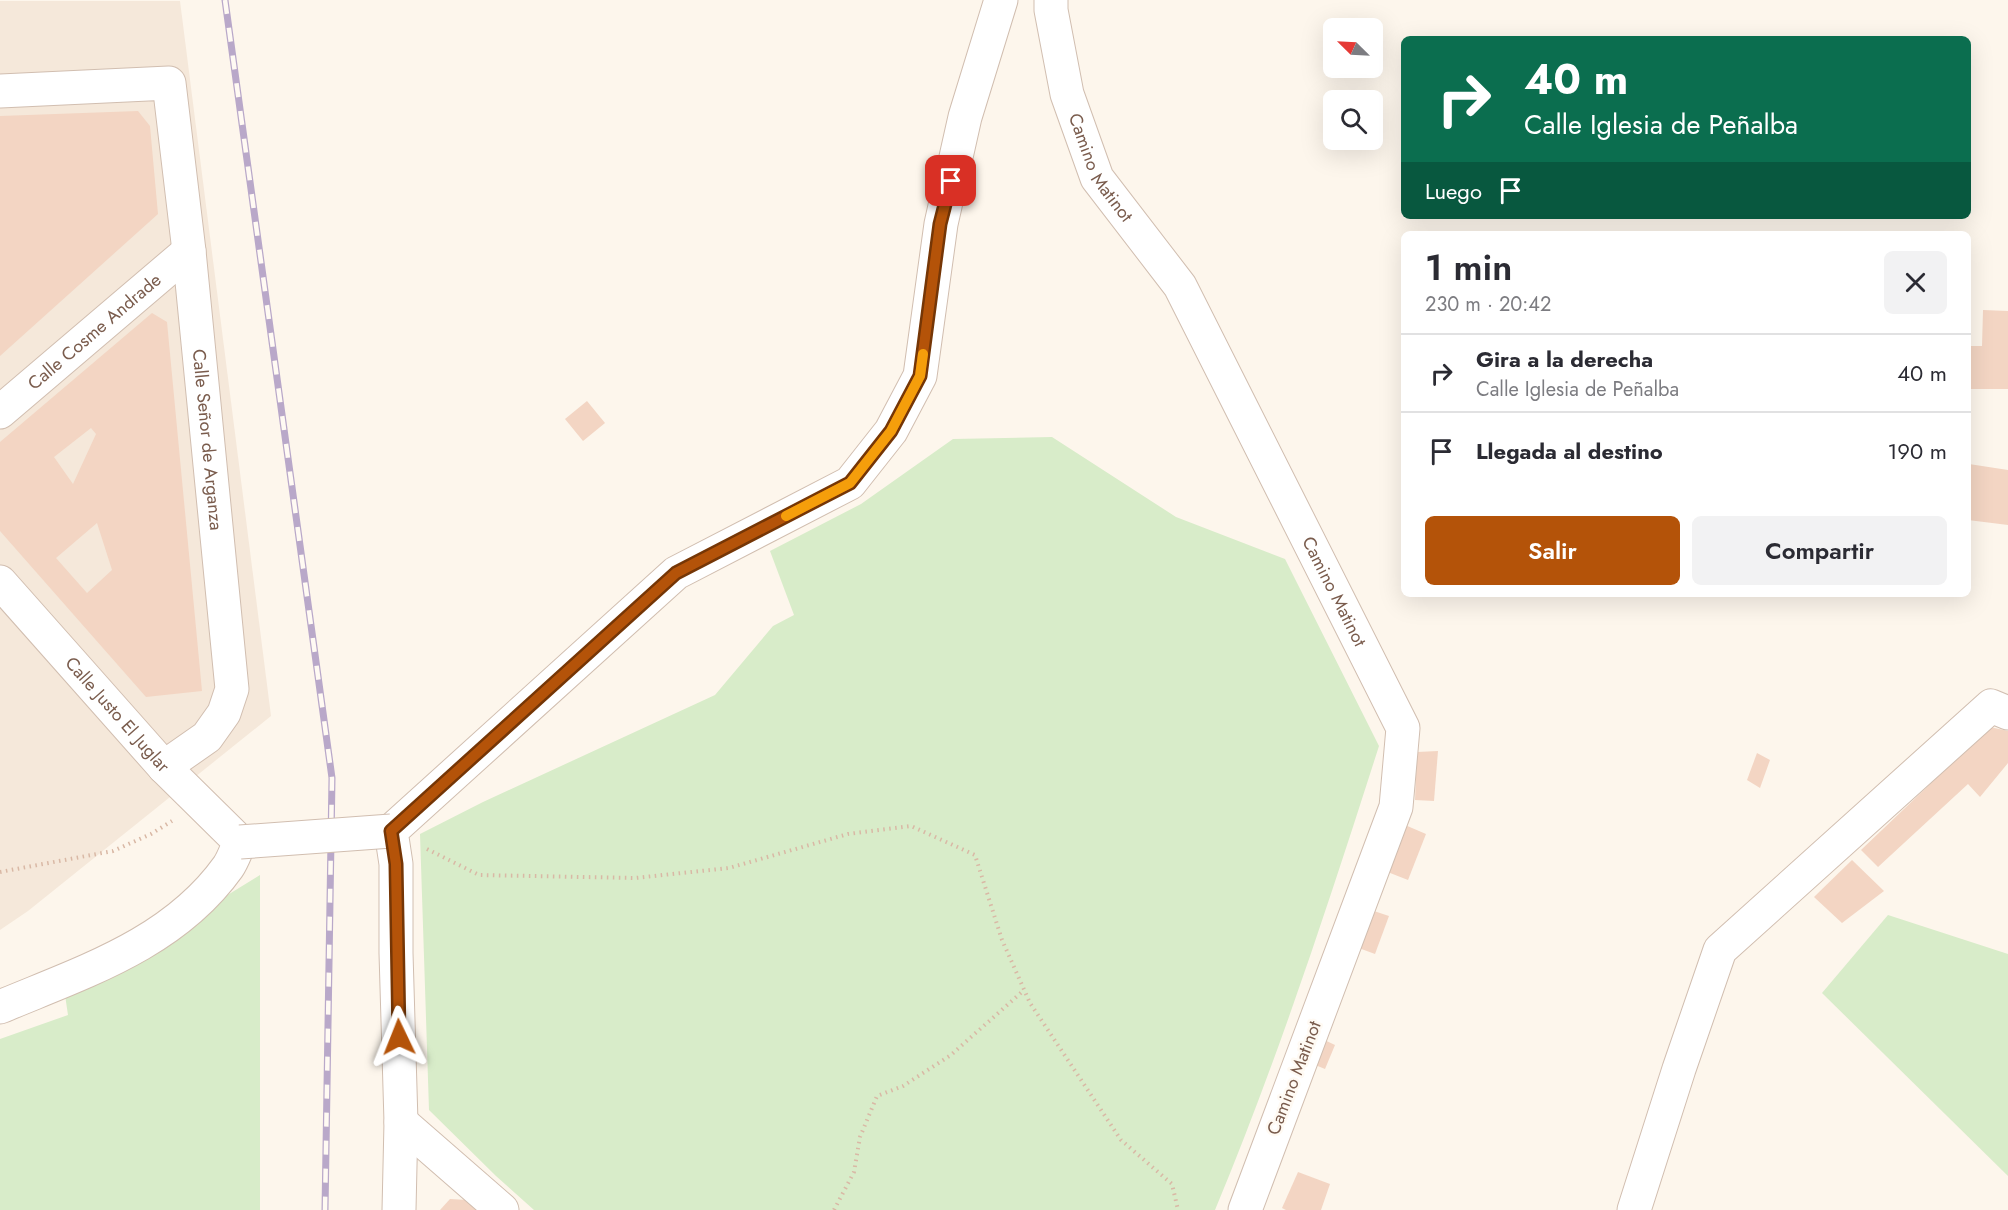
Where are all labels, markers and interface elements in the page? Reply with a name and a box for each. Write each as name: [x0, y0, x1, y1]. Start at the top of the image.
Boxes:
north arrow: [1323, 18, 1383, 78]
map controls: [1323, 18, 1383, 150]
text: 40 m: [1524, 49, 1628, 110]
icon: right: [1425, 60, 1503, 138]
button: search: [1323, 90, 1383, 150]
text: Calle Iglesia de Peñalba: [1524, 105, 1798, 144]
street label: Camino Matinot: [1062, 110, 1140, 228]
pin: [925, 155, 976, 206]
icon: arrive: [934, 164, 967, 197]
icon: arrive: [1494, 174, 1527, 207]
text: Luego: [1425, 175, 1482, 207]
text: 1 min: [1425, 241, 1512, 293]
button: close: [1884, 251, 1947, 314]
street label: Calle Cosme Andrade: [22, 267, 167, 396]
text: 230 m · 20:42: [1425, 290, 1551, 319]
text: Gira a la derecha: [1476, 343, 1653, 375]
street label: Calle Señor de Arganza: [186, 348, 229, 532]
icon: right: [1425, 357, 1458, 390]
text: 40 m: [1897, 357, 1947, 389]
text: Calle Iglesia de Peñalba: [1476, 375, 1679, 404]
icon: arrive: [1425, 435, 1458, 468]
text: Llegada al destino: [1476, 435, 1663, 467]
text: 190 m: [1887, 435, 1947, 467]
button: Salir: [1425, 516, 1680, 585]
button: Compartir: [1692, 516, 1947, 585]
street label: Camino Matinot: [1295, 532, 1373, 652]
street label: Calle Justo El Juglar: [59, 651, 176, 779]
position arrow: [367, 1005, 431, 1069]
street label: Camino Matinot: [1260, 1017, 1328, 1139]

